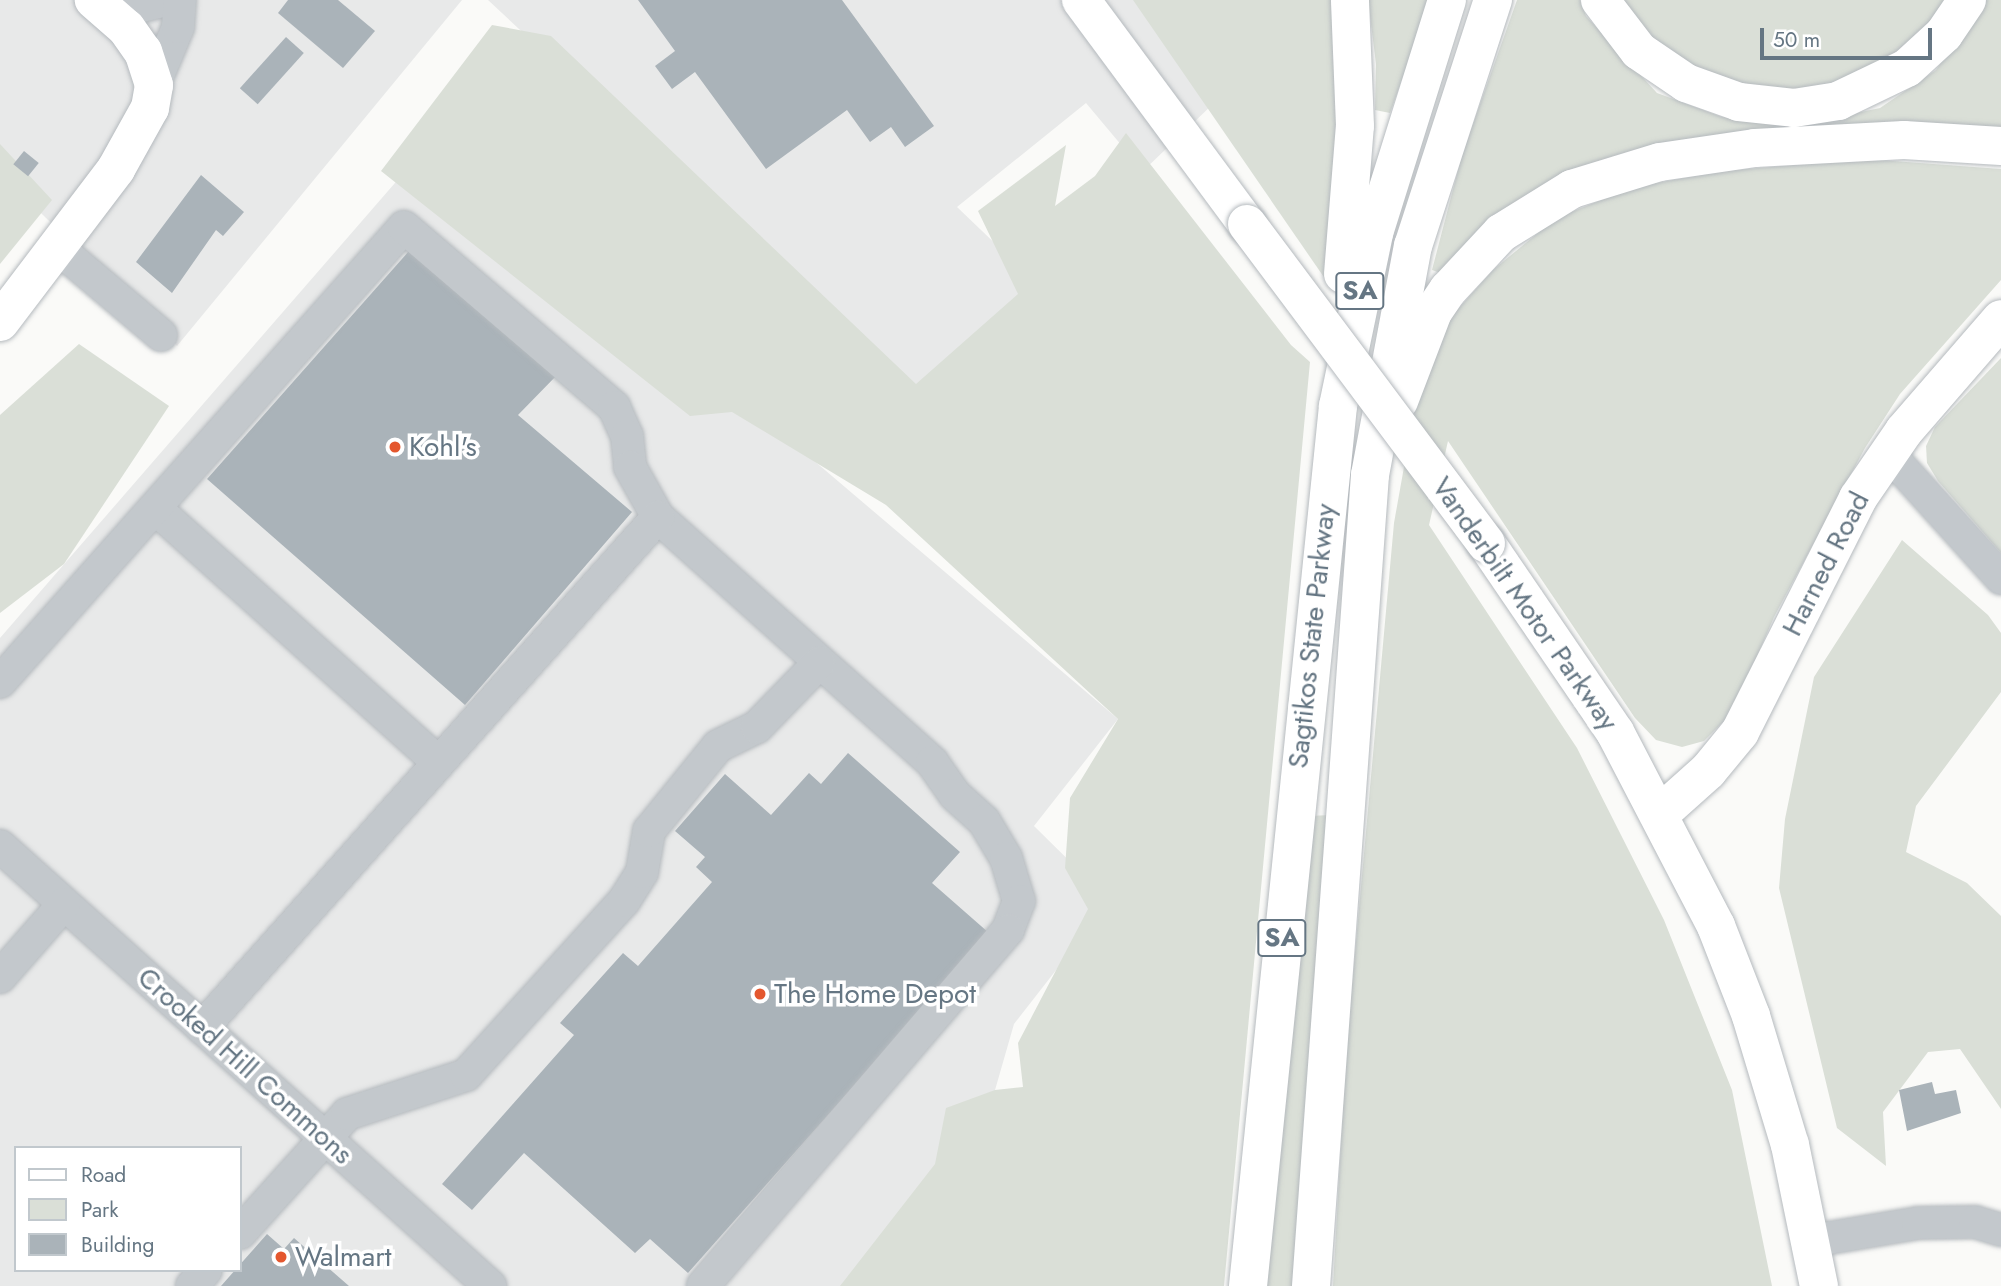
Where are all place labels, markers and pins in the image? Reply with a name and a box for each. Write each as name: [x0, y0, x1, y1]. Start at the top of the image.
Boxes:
place label: Kohl's: [409, 430, 477, 464]
marker: Kohl's: [387, 439, 403, 455]
place label: The Home Depot: [774, 977, 976, 1011]
marker: The Home Depot: [752, 986, 768, 1002]
place label: Walmart: [295, 1240, 391, 1274]
marker: Walmart: [273, 1249, 289, 1265]

